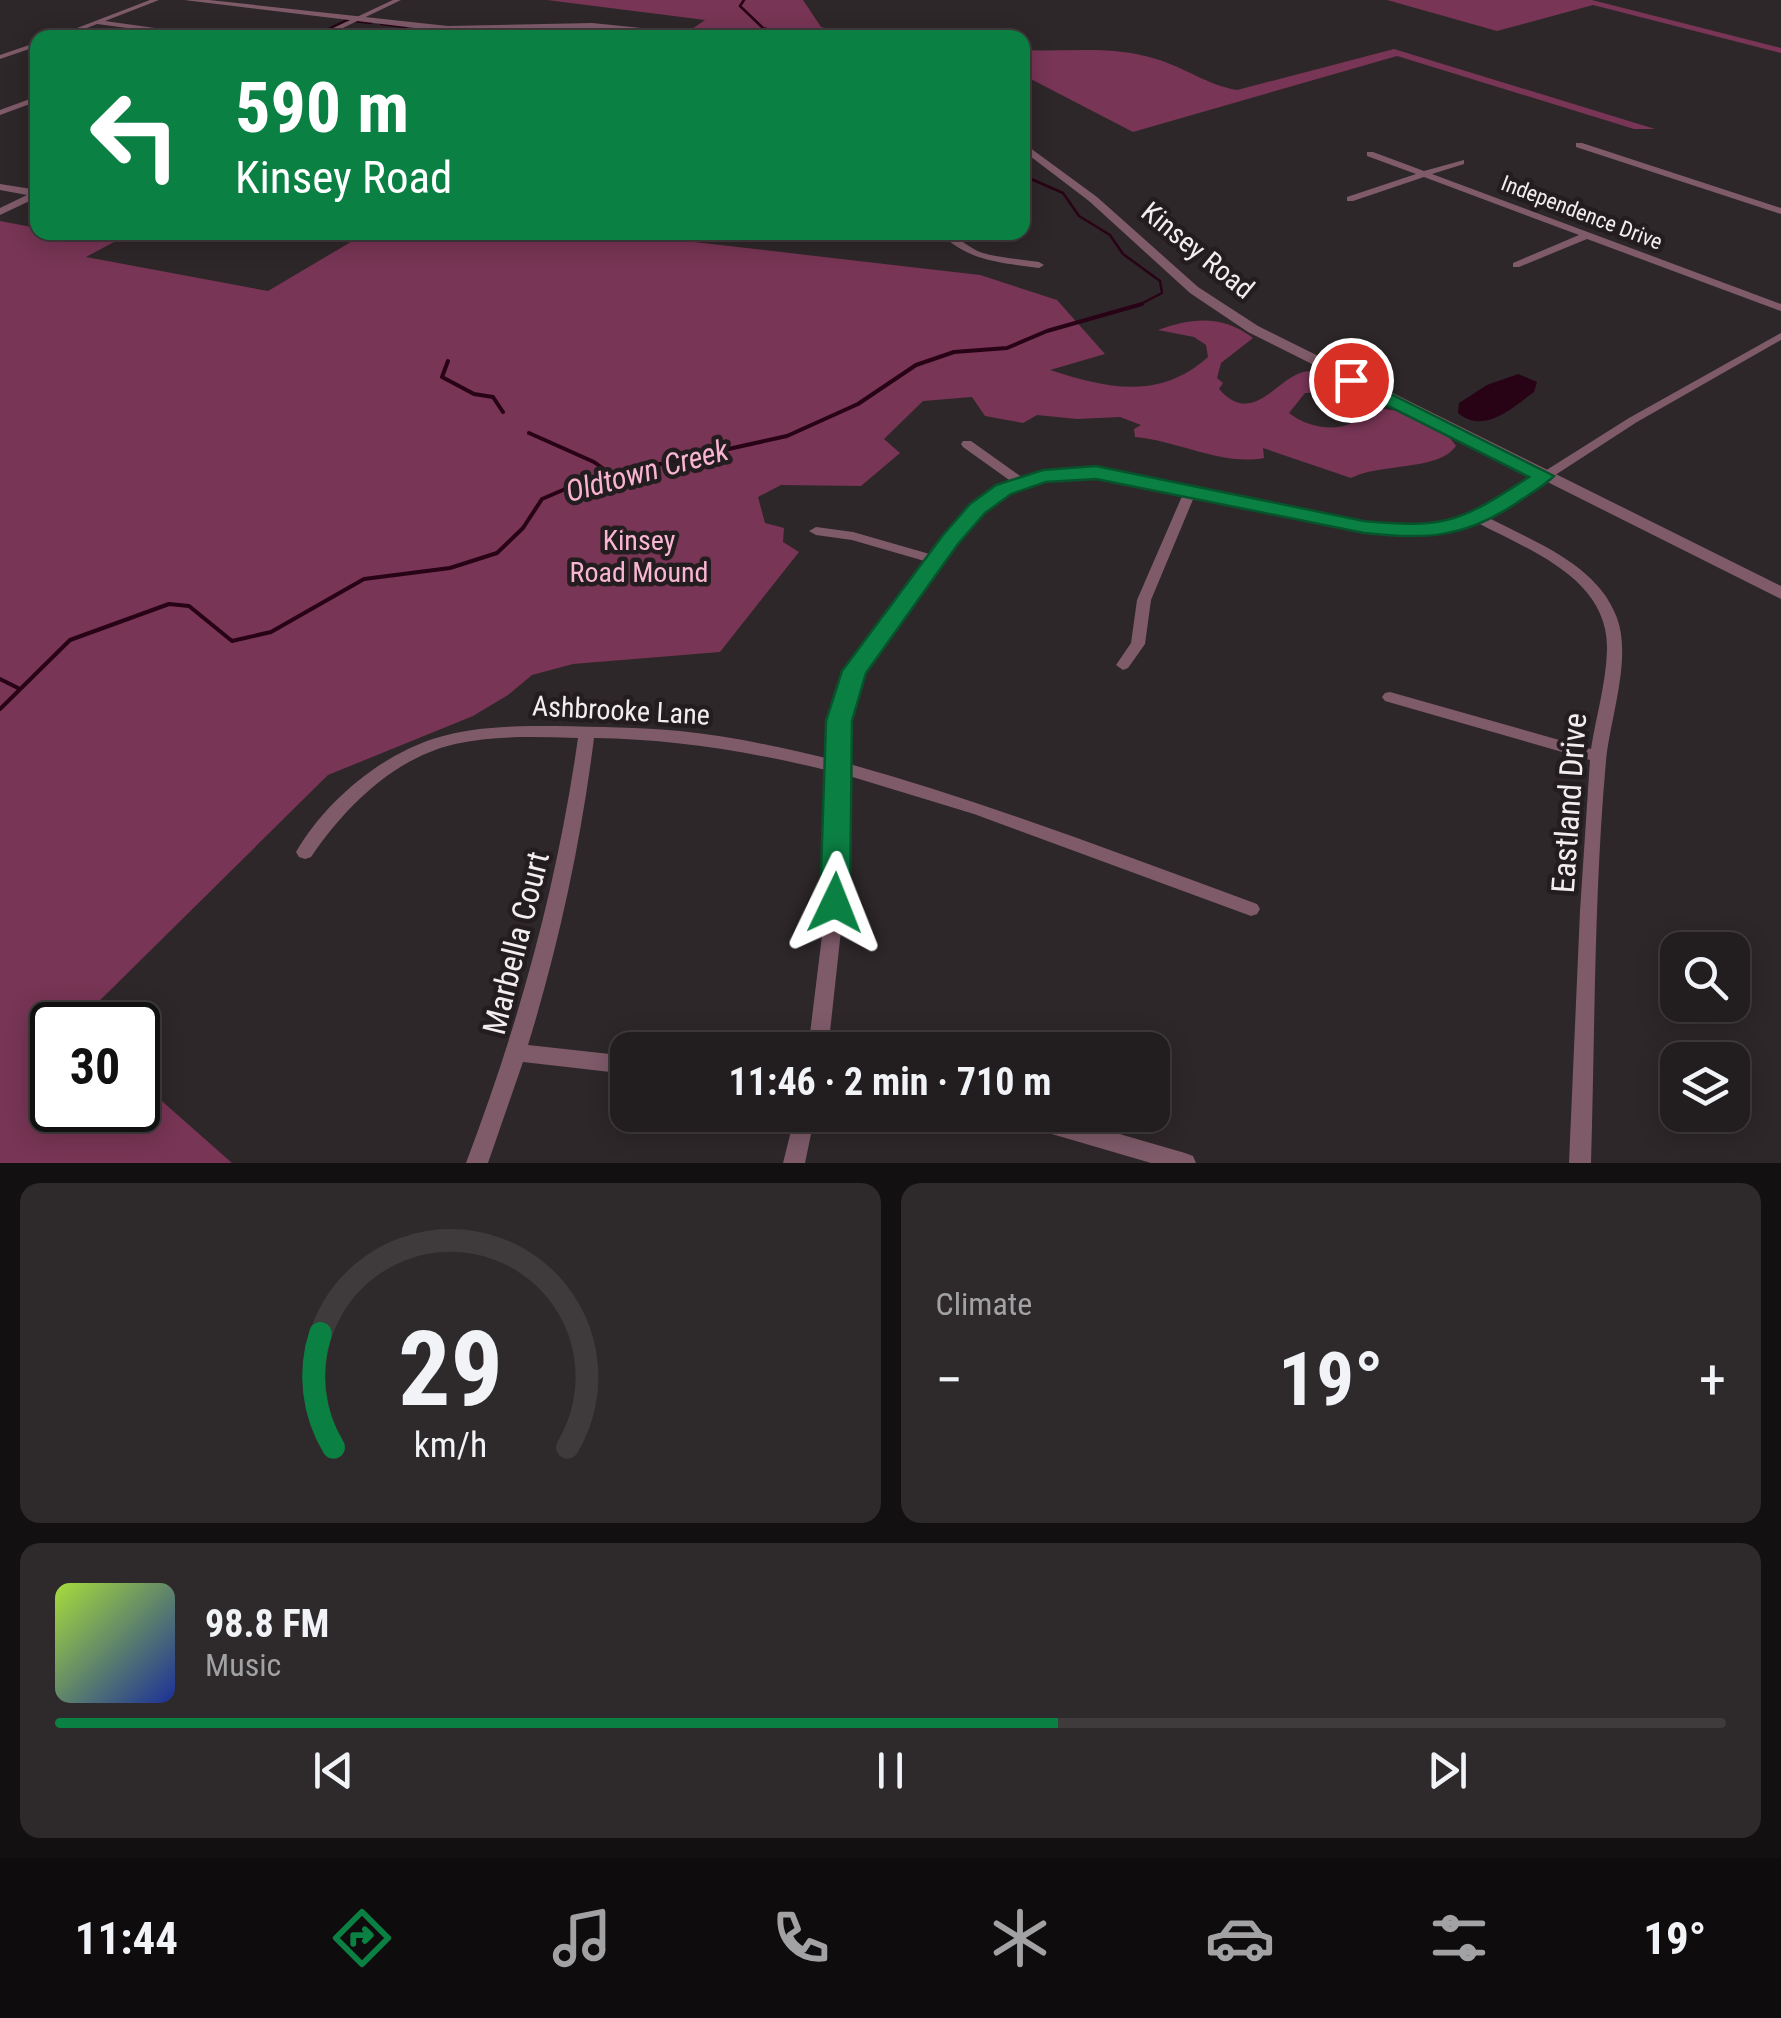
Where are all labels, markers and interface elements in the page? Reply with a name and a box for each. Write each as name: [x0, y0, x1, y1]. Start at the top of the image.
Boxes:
text: 590 m: [235, 67, 409, 149]
icon: left: [70, 70, 200, 200]
text: Kinsey Road: [235, 151, 452, 204]
street label: Independence Drive: [1498, 170, 1666, 255]
street label: Kinsey Road: [1135, 195, 1261, 306]
pin: [1309, 338, 1394, 423]
icon: arrive: [1324, 353, 1379, 408]
water label: Oldtown Creek: [562, 432, 733, 509]
park label: Kinsey Road Mound: [570, 524, 708, 589]
street label: Ashbrooke Lane: [531, 689, 711, 732]
street label: Eastland Drive: [1544, 712, 1594, 894]
street label: Marbella Court: [475, 848, 557, 1038]
position arrow: [783, 851, 887, 955]
map controls: [1660, 932, 1750, 1132]
button: search: [1660, 932, 1750, 1022]
speed limit sign: 30: [30, 1002, 160, 1132]
button: layers: [1660, 1042, 1750, 1132]
text: 11:46 · 2 min · 710 m: [729, 1060, 1051, 1104]
text: Climate: [936, 1285, 1032, 1323]
text: 29: [398, 1309, 503, 1430]
text: 19°: [1278, 1335, 1383, 1423]
text: −: [936, 1348, 963, 1412]
text: +: [1699, 1348, 1726, 1412]
text: km/h: [413, 1424, 487, 1466]
text: 98.8 FM: [205, 1602, 329, 1646]
text: Music: [205, 1646, 281, 1684]
icon: previous: [306, 1743, 361, 1798]
icon: pause: [863, 1743, 918, 1798]
icon: next: [1420, 1743, 1475, 1798]
icon: directions: [327, 1903, 397, 1973]
icon: music: [547, 1903, 617, 1973]
icon: phone: [766, 1903, 836, 1973]
icon: climate: [985, 1903, 1055, 1973]
icon: car: [1205, 1903, 1275, 1973]
icon: filters: [1424, 1903, 1494, 1973]
text: 11:44: [75, 1912, 178, 1965]
text: 19°: [1643, 1912, 1706, 1965]

